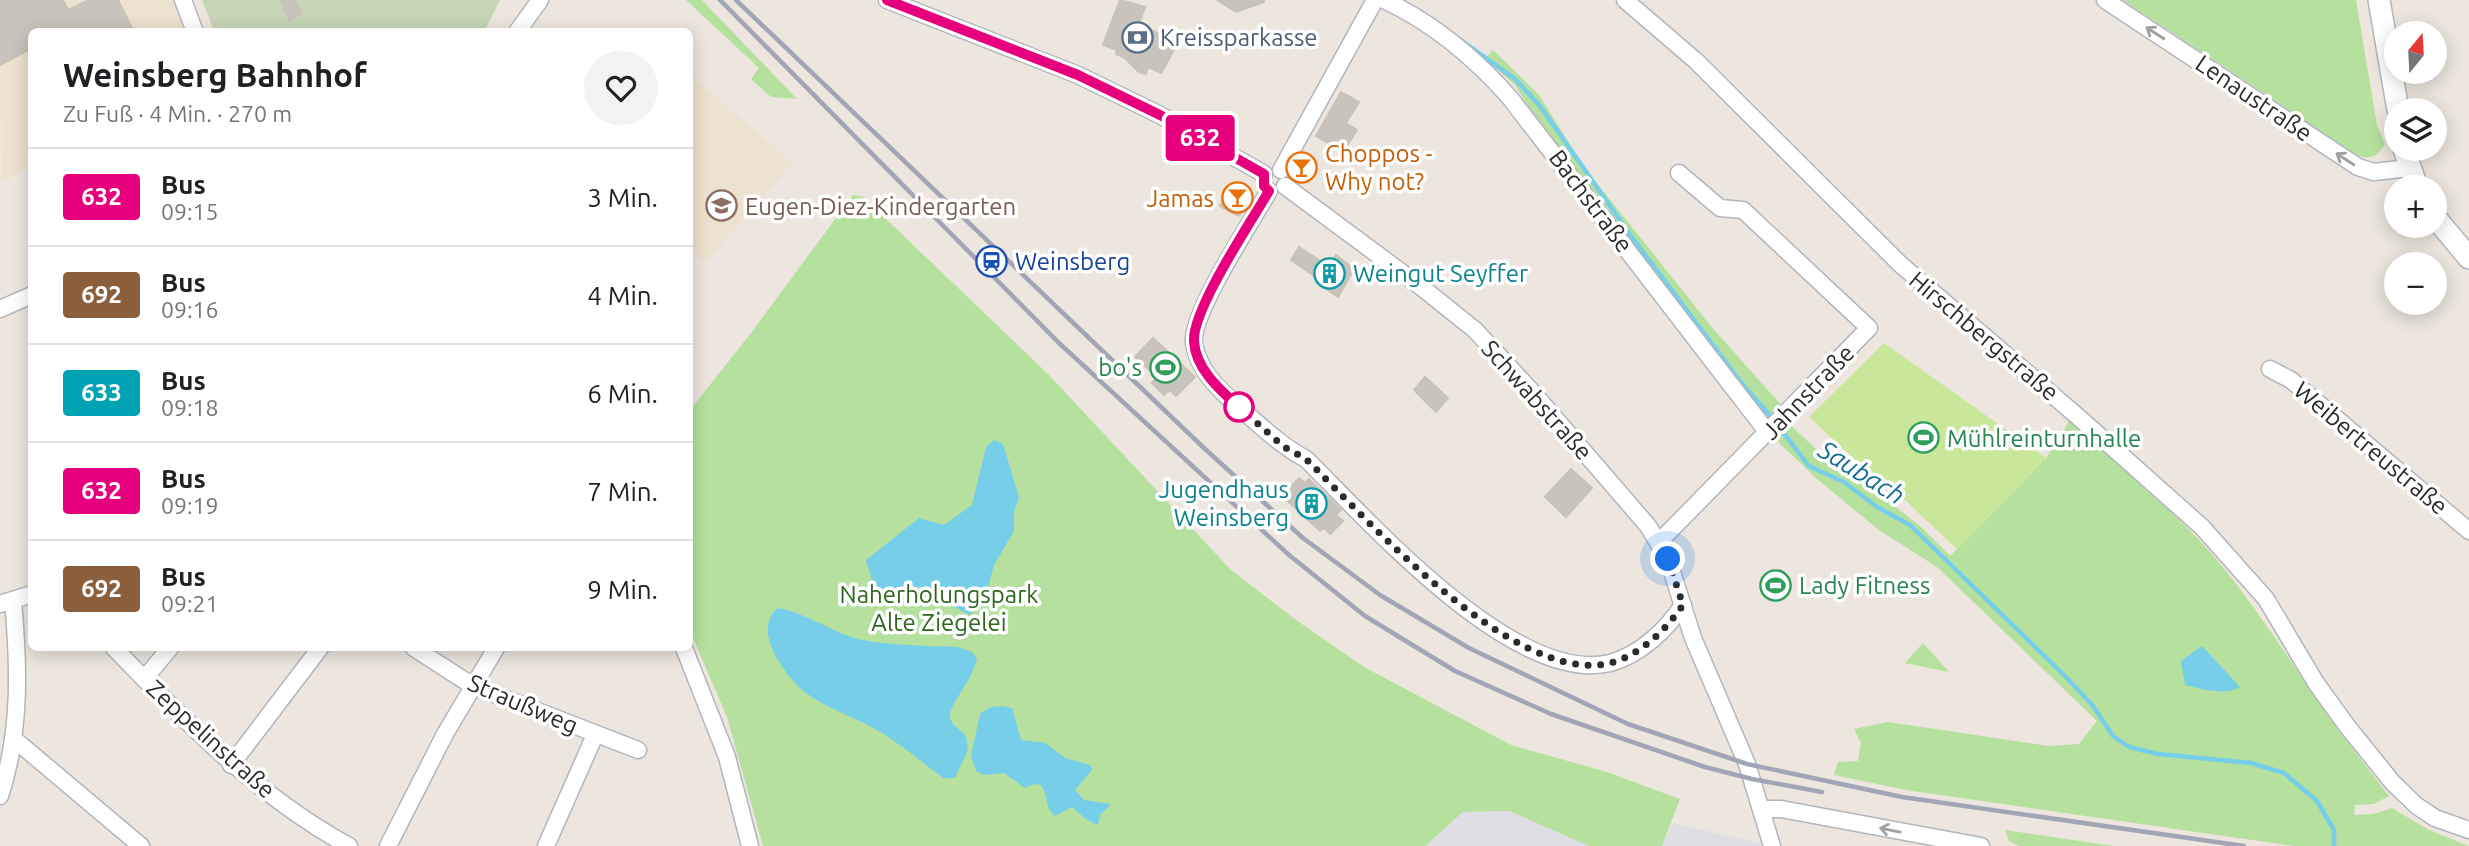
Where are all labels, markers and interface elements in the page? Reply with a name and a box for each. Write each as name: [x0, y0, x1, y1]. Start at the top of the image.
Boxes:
bank icon: Kreissparkasse: [1120, 20, 1154, 54]
north arrow: [2384, 21, 2446, 84]
map controls: [2384, 21, 2447, 315]
place label: Kreissparkasse: [1160, 24, 1318, 51]
one-way arrow: [2146, 25, 2165, 40]
street label: Lenaustraße: [2191, 49, 2317, 147]
button: heart: [584, 51, 658, 125]
text: Weinsberg Bahnhof: [63, 56, 367, 93]
button: layers: [2384, 98, 2447, 161]
text: Zu Fuß · 4 Min. · 270 m: [63, 101, 292, 126]
line badge: 632: [1160, 115, 1240, 161]
text: 632: [1180, 124, 1220, 151]
place label: Choppos - Why not?: [1325, 140, 1432, 195]
street label: Bachstraße: [1544, 144, 1638, 258]
bar icon: Choppos - Why not?: [1285, 150, 1319, 184]
one-way arrow: [2335, 151, 2355, 165]
text: Bus: [161, 170, 206, 199]
button: +: [2384, 175, 2447, 238]
bar icon: Jamas: [1220, 181, 1254, 215]
text: 632: [81, 183, 122, 210]
text: 3 Min.: [587, 183, 658, 212]
place label: Jamas: [1146, 185, 1214, 212]
school or university icon: Eugen-Diez-Kindergarten: [705, 189, 739, 223]
place label: Eugen-Diez-Kindergarten: [745, 193, 1016, 220]
text: 09:15: [161, 199, 219, 224]
station icon: Weinsberg: [975, 244, 1009, 278]
place label: Weinsberg: [1015, 248, 1130, 275]
button: −: [2384, 252, 2447, 315]
building icon: Weingut Seyffer: [1313, 256, 1347, 290]
place label: Weingut Seyffer: [1353, 260, 1528, 287]
street label: Hirschbergstraße: [1904, 266, 2064, 406]
text: Bus: [161, 268, 206, 297]
text: 692: [81, 281, 122, 308]
text: 4 Min.: [587, 281, 658, 310]
text: 09:16: [161, 297, 219, 322]
street label: Schwabstraße: [1476, 335, 1598, 465]
street label: Jahnstraße: [1756, 339, 1860, 445]
sports icon: bo's: [1148, 350, 1182, 384]
place label: bo's: [1098, 354, 1142, 381]
text: Bus: [161, 366, 206, 395]
street label: Weibertreustraße: [2289, 376, 2453, 520]
text: 633: [81, 379, 122, 406]
text: 6 Min.: [587, 379, 658, 408]
unlabelled marker: [1224, 392, 1254, 422]
text: 09:18: [161, 395, 219, 420]
sports icon: Mühlreinturnhalle: [1907, 421, 1941, 455]
place label: Mühlreinturnhalle: [1947, 425, 2141, 452]
water label: Saubach: [1813, 434, 1910, 510]
text: Bus: [161, 464, 206, 493]
place label: Jugendhaus Weinsberg: [1159, 476, 1289, 531]
text: 632: [81, 477, 122, 504]
text: 7 Min.: [587, 477, 658, 506]
building icon: Jugendhaus Weinsberg: [1295, 486, 1329, 520]
text: 09:19: [161, 493, 219, 518]
your location: [1650, 541, 1685, 576]
text: Bus: [161, 562, 206, 591]
sports icon: Lady Fitness: [1759, 568, 1793, 602]
place label: Lady Fitness: [1799, 572, 1930, 599]
text: 692: [81, 575, 122, 602]
text: 9 Min.: [587, 575, 658, 604]
park label: Naherholungspark Alte Ziegelei: [840, 581, 1038, 636]
text: 09:21: [161, 591, 219, 616]
street label: Straußweg: [464, 669, 582, 739]
street label: Zeppelinstraße: [141, 674, 281, 804]
one-way arrow: [1879, 822, 1902, 836]

